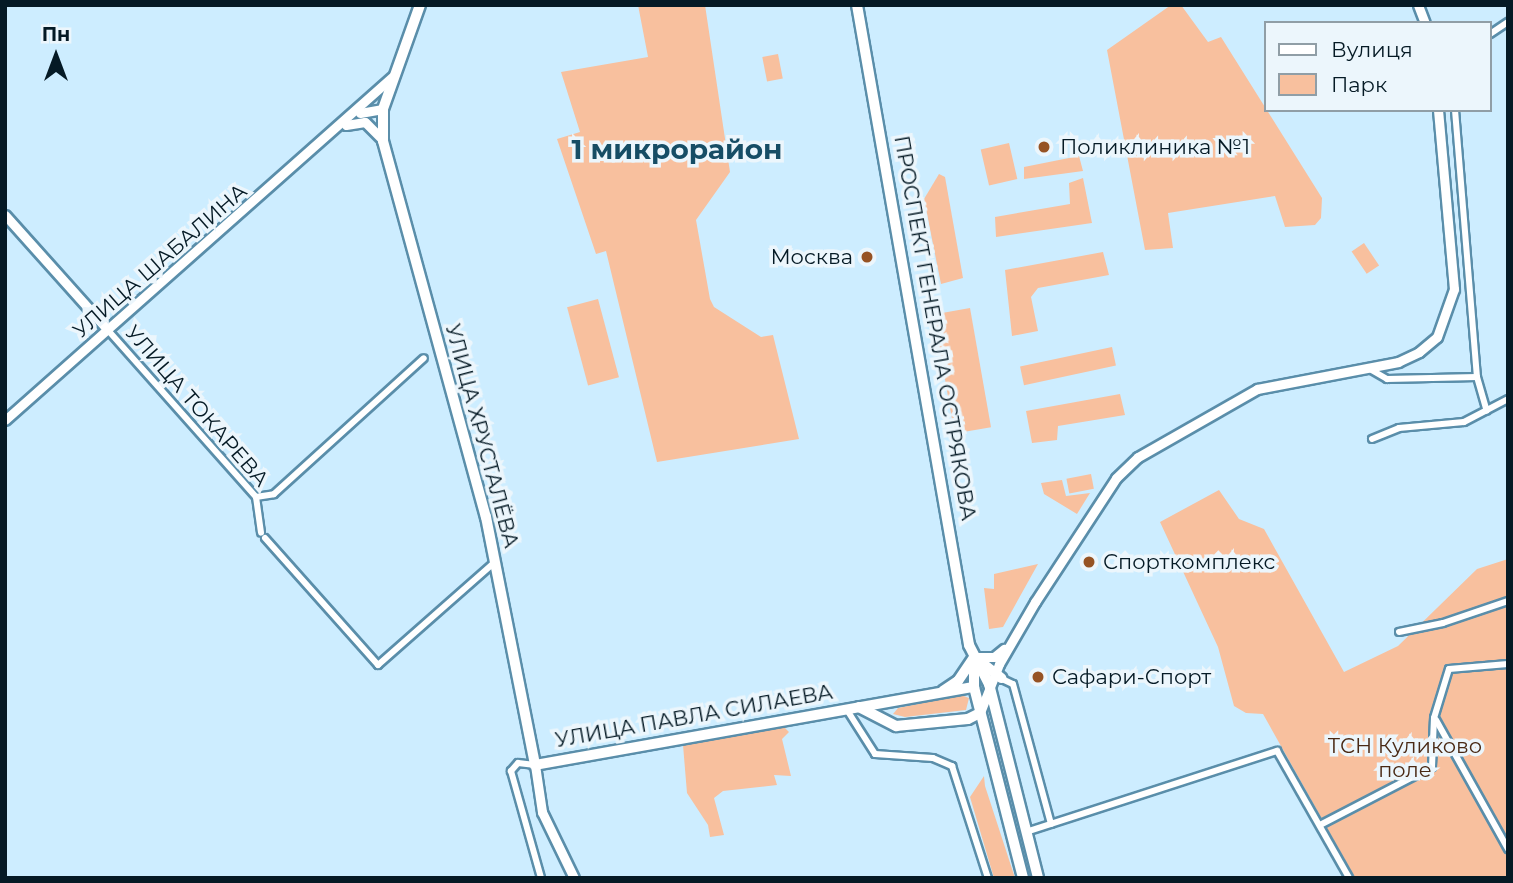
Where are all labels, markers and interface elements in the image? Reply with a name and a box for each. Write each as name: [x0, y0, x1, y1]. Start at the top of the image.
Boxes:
north arrow: [21, 21, 91, 91]
legend: [1264, 21, 1492, 112]
text: Пн: [42, 23, 70, 46]
text: Вулиця: [1331, 37, 1413, 62]
text: Парк: [1331, 72, 1387, 97]
district label: 1 микрорайон: [571, 132, 783, 166]
street label: ПРОСПЕКТ ГЕНЕРАЛА ОСТРЯКОВА: [889, 134, 981, 522]
place label: Поликлиника №1: [1060, 134, 1250, 160]
marker: Поликлиника №1: [1034, 137, 1054, 157]
street label: УЛИЦА ШАБАЛИНА: [68, 179, 252, 343]
place label: Москва: [770, 244, 853, 270]
marker: Москва: [859, 249, 875, 265]
street label: УЛИЦА ТОКАРЕВА: [120, 320, 274, 492]
street label: УЛИЦА ХРУСТАЛЁВА: [440, 321, 524, 551]
place label: Спорткомплекс: [1103, 549, 1275, 575]
marker: Спорткомплекс: [1081, 554, 1097, 570]
place label: Сафари-Спорт: [1052, 664, 1211, 690]
marker: Сафари-Спорт: [1030, 669, 1046, 685]
street label: УЛИЦА ПАВЛА СИЛАЕВА: [553, 679, 835, 753]
park label: ТСН Куликово поле: [1328, 733, 1482, 783]

